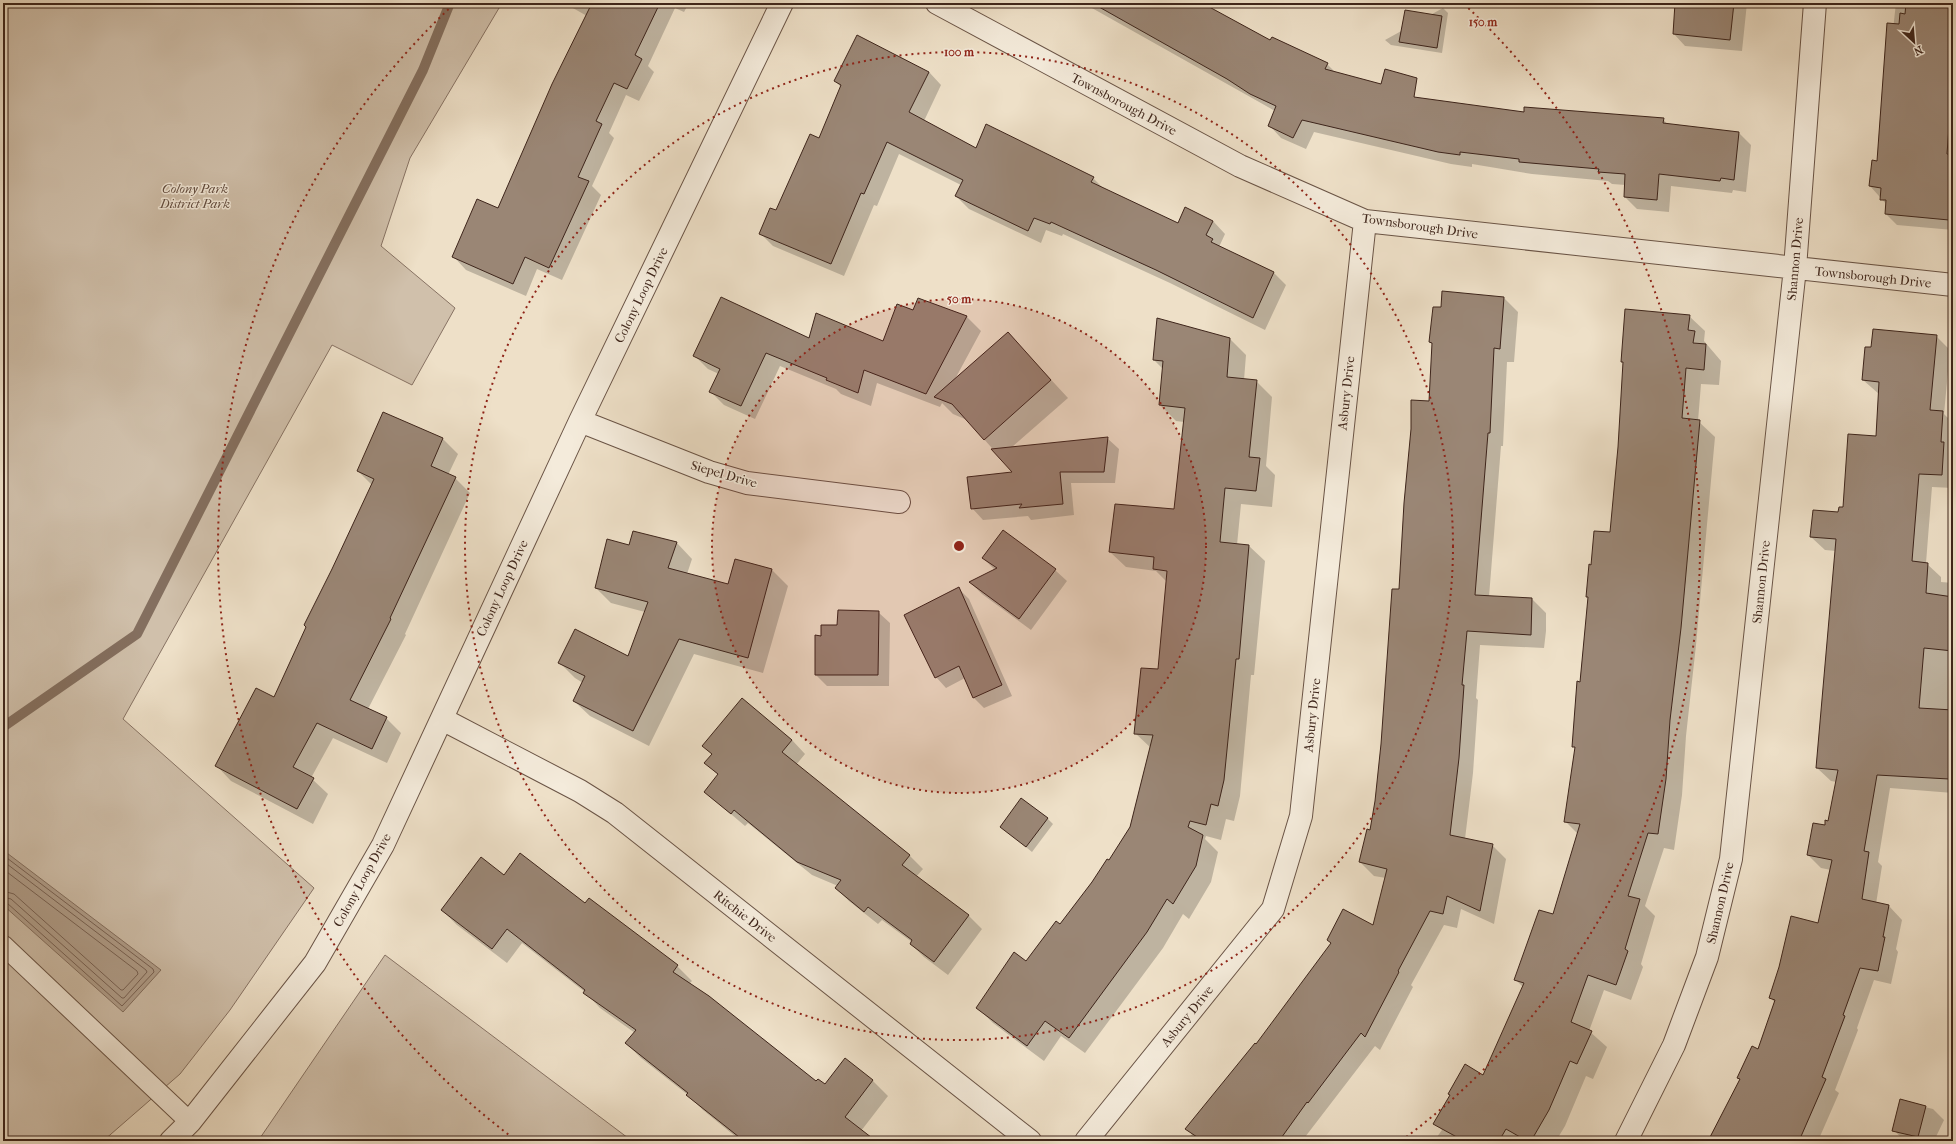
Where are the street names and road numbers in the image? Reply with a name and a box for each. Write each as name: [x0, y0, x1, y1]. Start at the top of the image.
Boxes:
street label: Townsborough Drive: [1069, 70, 1180, 138]
street label: Townsborough Drive: [1361, 210, 1480, 242]
street label: Shannon Drive: [1784, 216, 1806, 301]
street label: Colony Loop Drive: [611, 244, 671, 345]
street label: Townsborough Drive: [1814, 263, 1933, 291]
street label: Asbury Drive: [1335, 355, 1357, 432]
street label: Siepel Drive: [689, 457, 759, 491]
street label: Colony Loop Drive: [473, 537, 531, 639]
street label: Shannon Drive: [1749, 539, 1773, 624]
street label: Asbury Drive: [1301, 677, 1323, 754]
street label: Colony Loop Drive: [330, 830, 394, 929]
street label: Shannon Drive: [1703, 860, 1737, 945]
street label: Ritchie Drive: [711, 887, 780, 946]
street label: Asbury Drive: [1157, 982, 1217, 1050]

